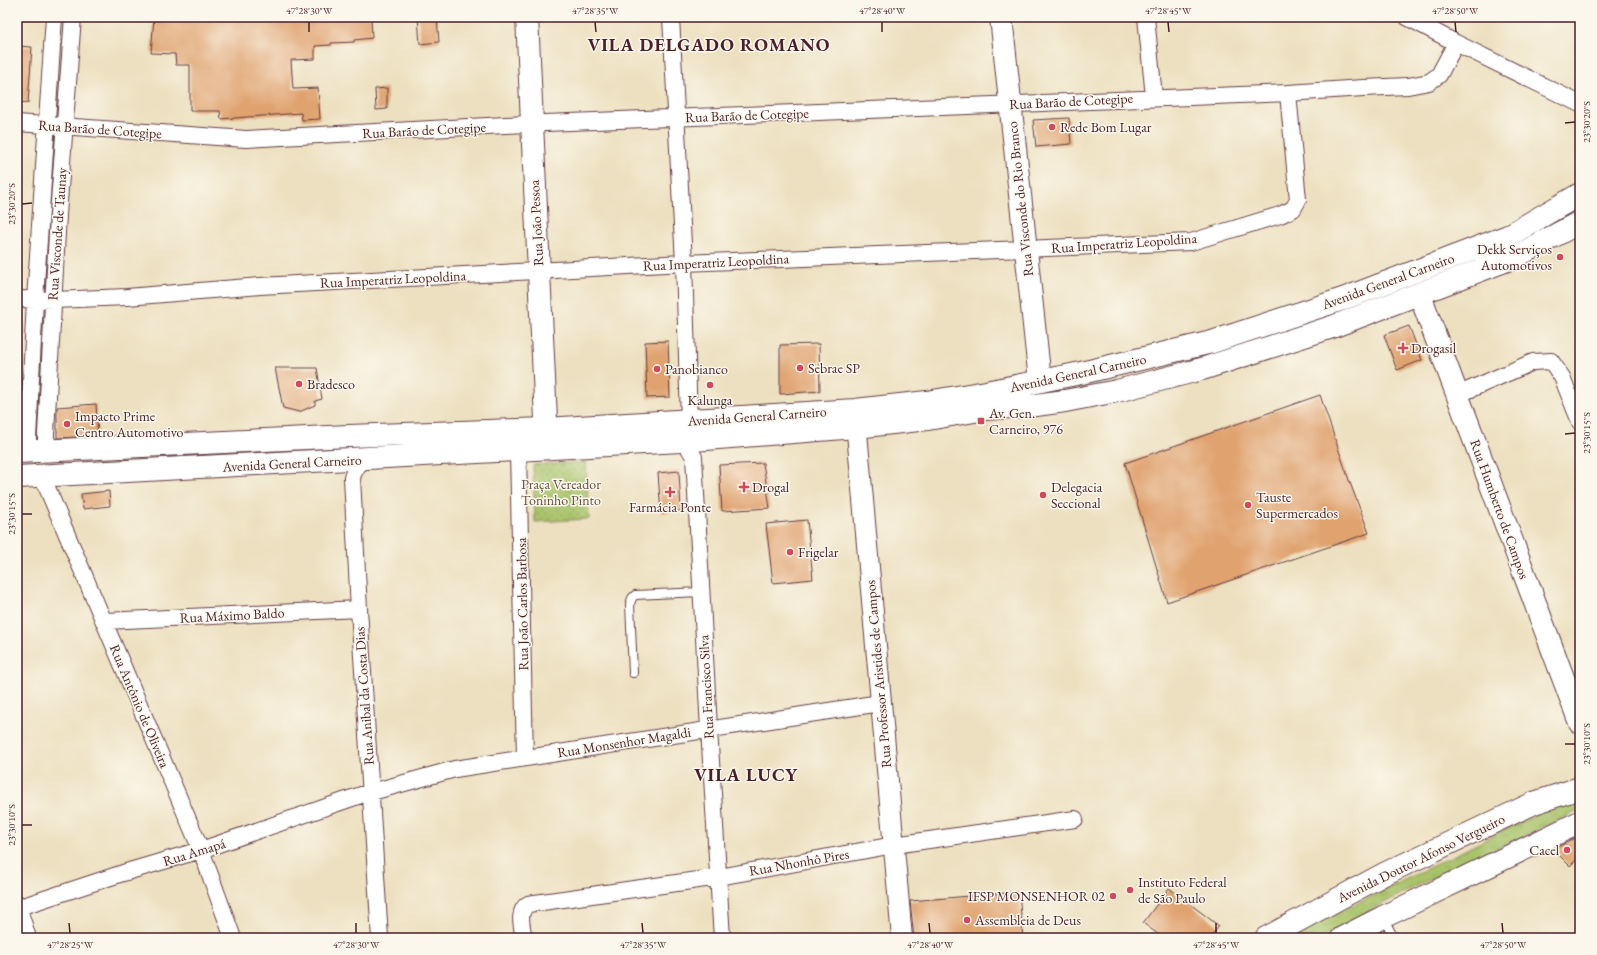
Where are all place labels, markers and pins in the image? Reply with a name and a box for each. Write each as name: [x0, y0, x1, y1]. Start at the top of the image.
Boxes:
place label: Rede Bom Lugar: [1060, 118, 1152, 136]
marker: Rede Bom Lugar: [1047, 122, 1057, 132]
place label: Dekk Serviços Automotivos: [1477, 240, 1552, 274]
marker: Dekk Serviços Automotivos: [1555, 252, 1565, 262]
place label: Drogasil: [1411, 339, 1457, 357]
marker: Drogasil: [1398, 343, 1408, 353]
place label: Sebrae SP: [808, 359, 860, 377]
place label: Panobianco: [665, 360, 728, 378]
marker: Sebrae SP: [795, 363, 805, 373]
marker: Panobianco: [652, 364, 662, 374]
place label: Bradesco: [307, 375, 355, 393]
marker: Bradesco: [294, 379, 304, 389]
marker: Kalunga: [705, 380, 715, 390]
place label: Kalunga: [688, 391, 733, 409]
place label: Av. Gen. Carneiro, 976: [988, 404, 1063, 438]
place label: Impacto Prime Centro Automotivo: [75, 407, 183, 441]
marker: Av. Gen. Carneiro, 976: [976, 416, 986, 426]
marker: Impacto Prime Centro Automotivo: [62, 419, 72, 429]
place label: Drogal: [752, 478, 790, 496]
place label: Delegacia Seccional: [1051, 478, 1103, 512]
marker: Drogal: [739, 482, 749, 492]
marker: Farmácia Ponte: [665, 487, 675, 497]
place label: Tauste Supermercados: [1256, 488, 1338, 522]
marker: Delegacia Seccional: [1038, 490, 1048, 500]
place label: Farmácia Ponte: [629, 498, 712, 516]
marker: Tauste Supermercados: [1243, 500, 1253, 510]
place label: Frigelar: [798, 543, 839, 561]
marker: Frigelar: [785, 547, 795, 557]
place label: Cacel: [1529, 841, 1560, 859]
marker: Cacel: [1562, 845, 1572, 855]
place label: Instituto Federal de São Paulo: [1138, 873, 1227, 907]
marker: Instituto Federal de São Paulo: [1125, 885, 1135, 895]
place label: IFSP MONSENHOR 02: [968, 887, 1105, 905]
marker: IFSP MONSENHOR 02: [1108, 891, 1118, 901]
place label: Assembleia de Deus: [974, 911, 1081, 929]
marker: Assembleia de Deus: [962, 915, 972, 925]

